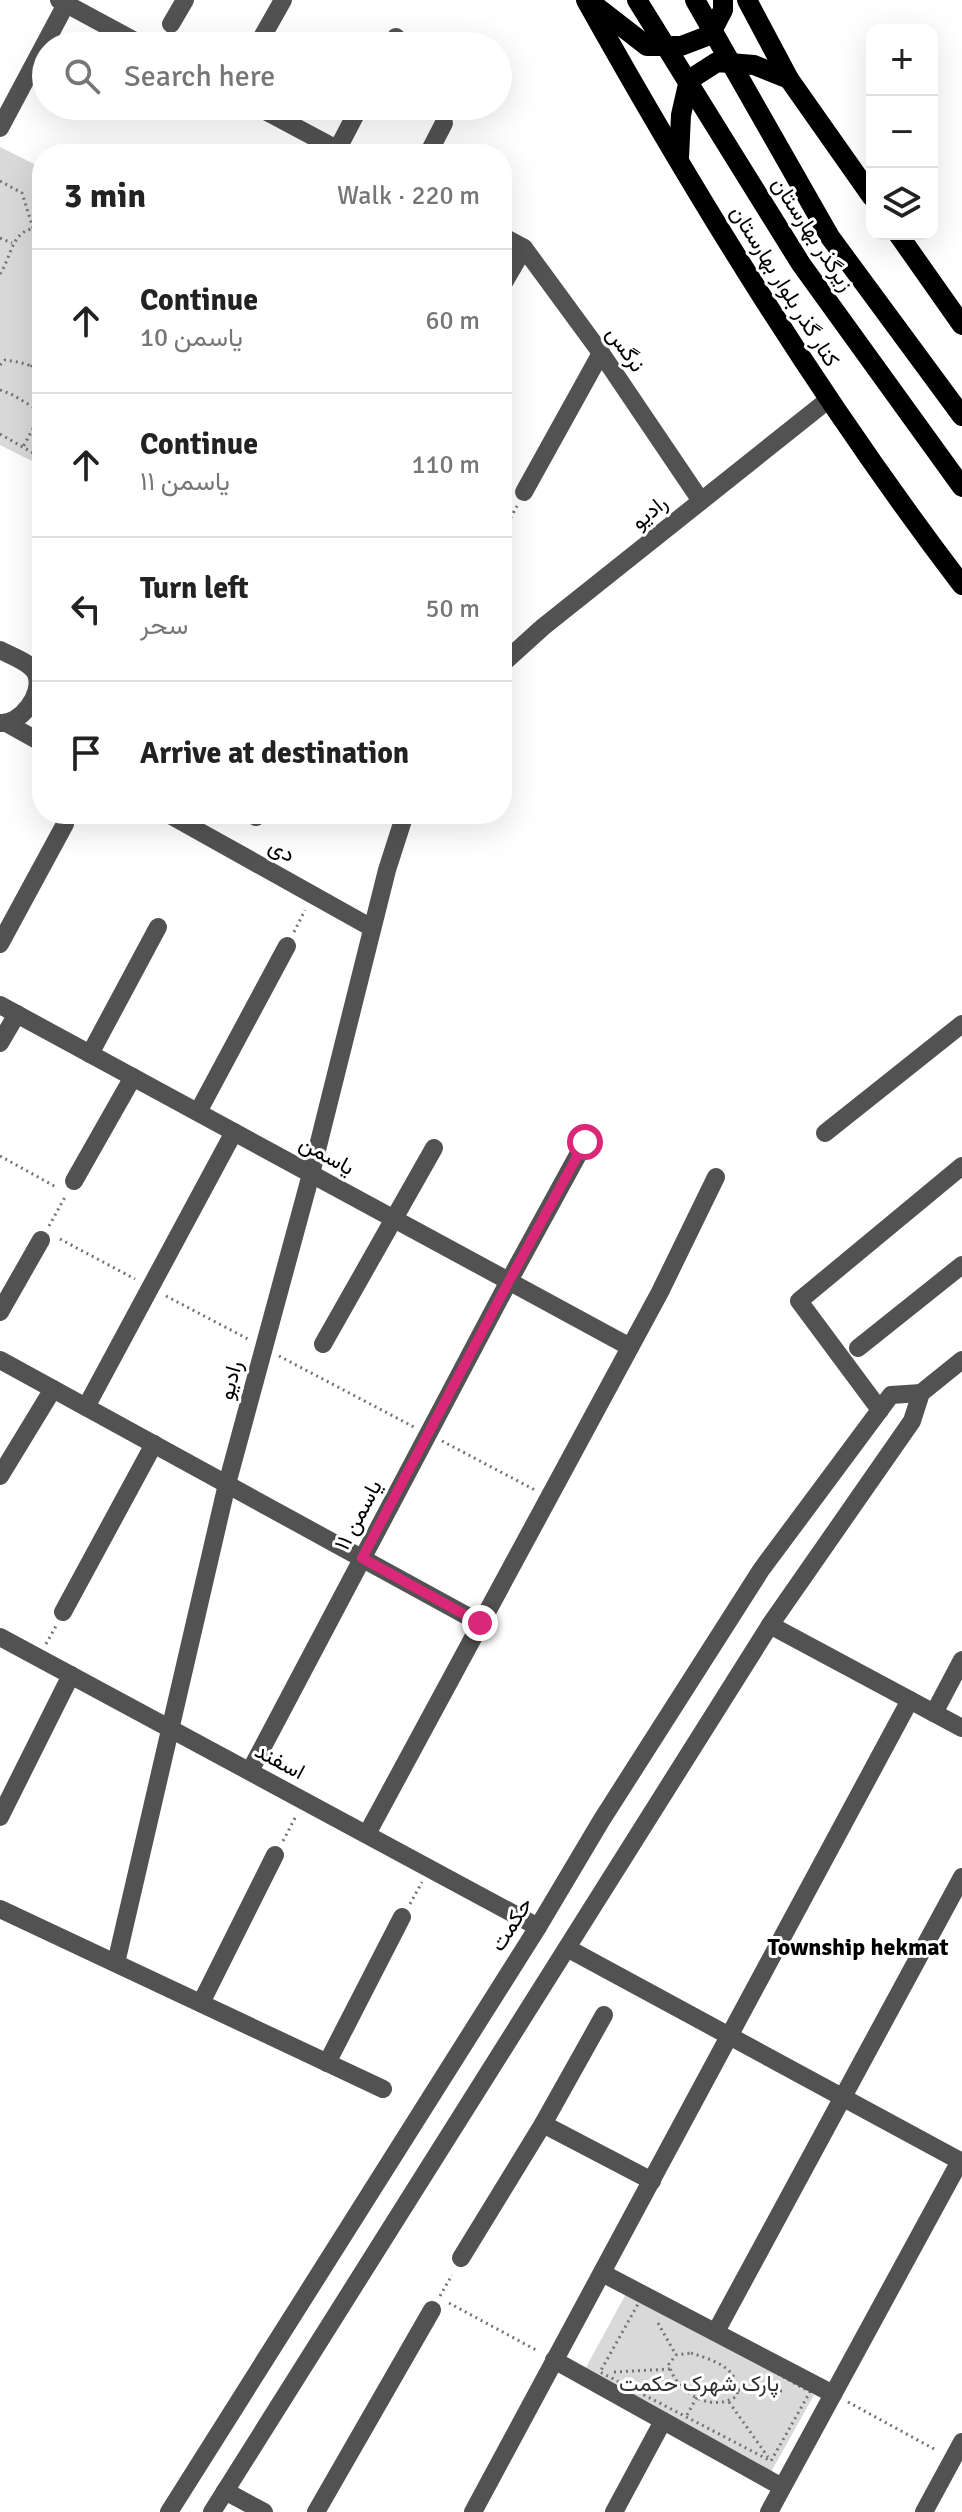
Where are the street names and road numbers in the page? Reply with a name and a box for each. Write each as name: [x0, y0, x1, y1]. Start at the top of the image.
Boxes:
street label: زیرگذر بهارستان: [766, 172, 860, 296]
street label: کنار گذر بلوار بهارستان: [724, 200, 846, 372]
street label: نرگس: [601, 321, 651, 377]
street label: رادیو: [625, 489, 673, 535]
street label: دی: [264, 832, 300, 868]
street label: یاسمن: [295, 1129, 359, 1181]
street label: رادیو: [212, 1357, 248, 1403]
street label: یاسمن ۱۱: [328, 1475, 388, 1555]
street label: اسفند: [250, 1737, 310, 1785]
street label: حکمت: [484, 1892, 538, 1956]

